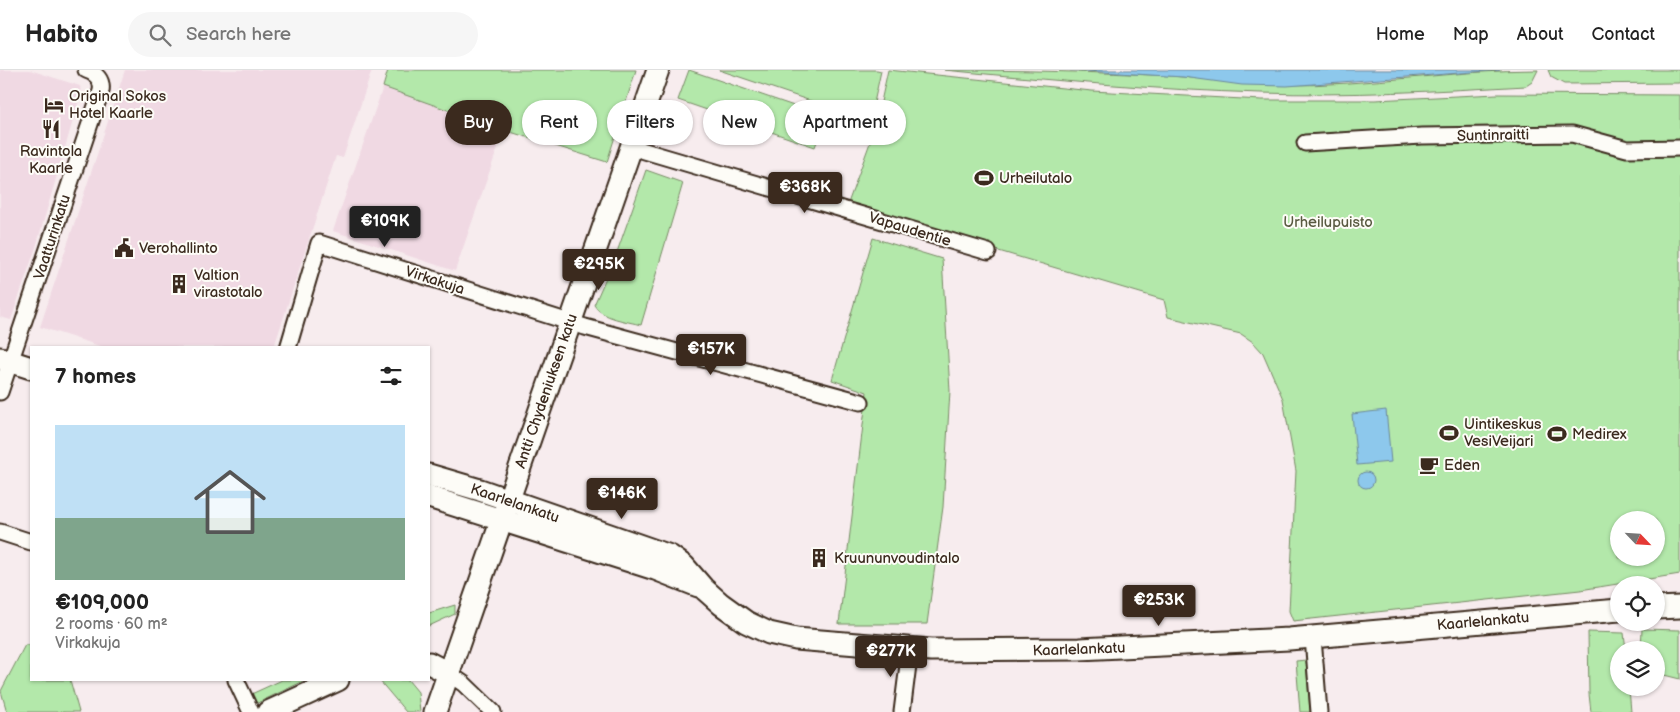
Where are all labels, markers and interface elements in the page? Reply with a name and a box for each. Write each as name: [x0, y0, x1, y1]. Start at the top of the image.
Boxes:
search box: [128, 12, 478, 57]
text: Habito: [25, 20, 98, 49]
icon: search: [146, 21, 174, 49]
text: Search here: [186, 23, 291, 46]
text: Home: [1376, 24, 1425, 45]
text: Map: [1453, 24, 1489, 45]
text: About: [1517, 24, 1564, 45]
text: Contact: [1592, 24, 1655, 45]
place label: Original Sokos Hotel Kaarle: [69, 87, 167, 123]
hotel icon: Original Sokos Hotel Kaarle: [43, 94, 65, 116]
chip: Buy: [445, 100, 512, 145]
chip: Rent: [522, 100, 597, 145]
chip: Filters: [607, 100, 693, 145]
chip: New: [703, 100, 775, 145]
chip: Apartment: [785, 100, 906, 145]
restaurant icon: Ravintola Kaarle: [40, 118, 62, 140]
street label: Suntinraitti: [1457, 125, 1529, 146]
place label: Ravintola Kaarle: [20, 142, 82, 178]
sports icon: Urheilutalo: [973, 167, 995, 189]
place label: Urheilutalo: [999, 169, 1072, 188]
pin: €368K: [770, 172, 840, 214]
text: €368K: [779, 178, 831, 197]
street label: Vaatturinkatu: [30, 192, 75, 282]
pin: €109K: [350, 206, 420, 248]
street label: Vapaudentie: [866, 208, 953, 251]
text: €109K: [360, 212, 410, 231]
park label: Urheilupuisto: [1283, 213, 1373, 232]
public building icon: Verohallinto: [113, 237, 135, 259]
place label: Verohallinto: [139, 239, 218, 258]
pin: €295K: [564, 248, 634, 291]
text: €295K: [573, 255, 625, 274]
street label: Virkakuja: [403, 262, 467, 299]
place label: Valtion virastotalo: [193, 266, 263, 302]
building icon: Valtion virastotalo: [168, 273, 190, 295]
street label: Antti Chydeniuksen katu: [511, 311, 582, 471]
pin: €157K: [676, 334, 746, 376]
text: €157K: [687, 340, 735, 359]
icon: filters: [377, 362, 405, 390]
text: 7 homes: [55, 364, 136, 389]
place label: Uintikeskus VesiVeijari: [1464, 415, 1542, 451]
sports icon: Uintikeskus VesiVeijari: [1438, 422, 1460, 444]
sports icon: Medirex: [1546, 423, 1568, 445]
place label: Medirex: [1572, 425, 1627, 444]
cafe icon: Eden: [1418, 454, 1440, 476]
place label: Eden: [1444, 456, 1480, 475]
icon: home: [185, 457, 275, 547]
pin: €146K: [587, 478, 657, 520]
street label: Kaarlelankatu: [468, 479, 562, 528]
text: €146K: [598, 484, 646, 503]
north arrow: [1610, 511, 1665, 566]
map controls: [1610, 511, 1665, 696]
building icon: Kruununvoudintalo: [808, 547, 830, 569]
place label: Kruununvoudintalo: [834, 549, 960, 568]
button: locate: [1610, 576, 1665, 631]
pin: €253K: [1124, 584, 1194, 627]
text: €109,000: [55, 590, 149, 615]
text: €253K: [1133, 591, 1185, 610]
street label: Kaarlelankatu: [1436, 608, 1530, 635]
text: 2 rooms · 60 m²: [55, 615, 168, 634]
text: Virkakuja: [55, 634, 121, 653]
pin: €277K: [856, 636, 926, 678]
street label: Kaarlelankatu: [1032, 638, 1126, 661]
button: layers: [1610, 641, 1665, 696]
text: €277K: [866, 642, 916, 661]

